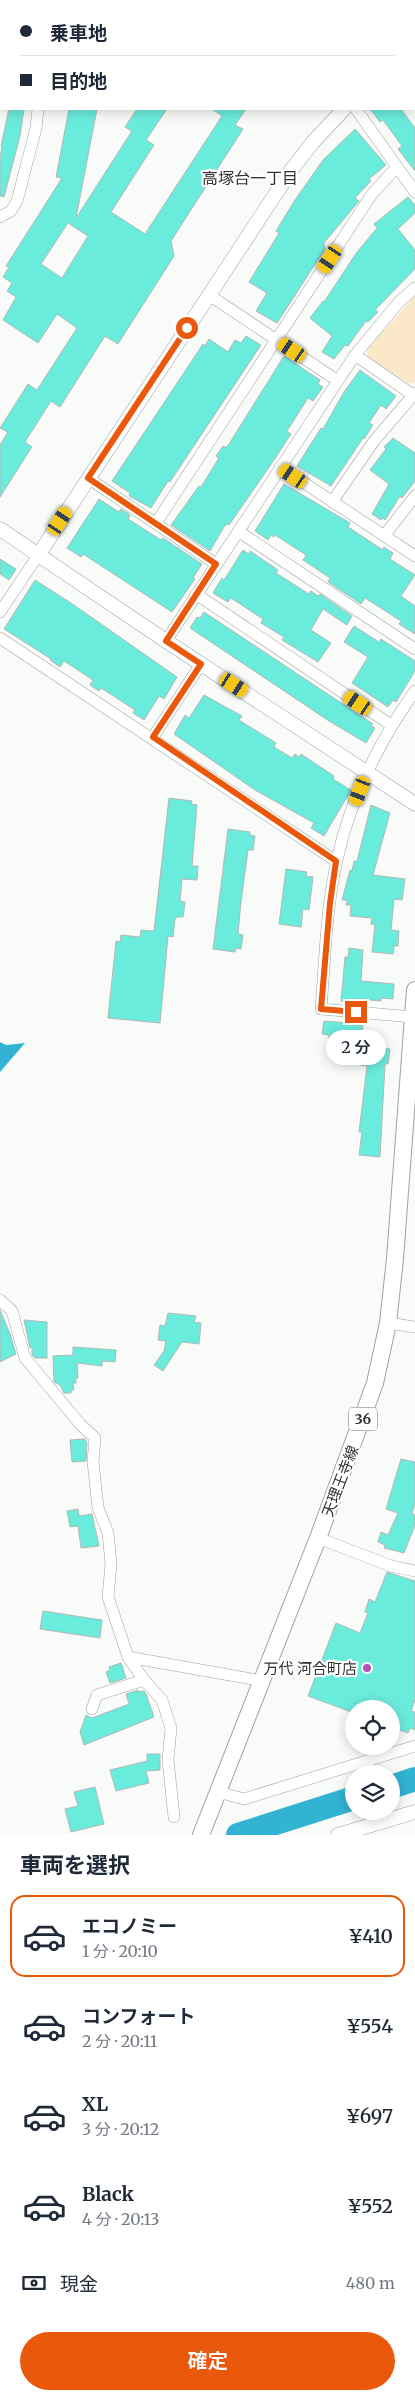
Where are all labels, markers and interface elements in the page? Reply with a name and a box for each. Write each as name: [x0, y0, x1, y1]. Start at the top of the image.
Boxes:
text: 乗車地: [50, 21, 107, 45]
text: 目的地: [50, 69, 107, 93]
district label: 高塚台一丁目: [202, 168, 298, 188]
car: [315, 242, 344, 276]
route start: [176, 317, 198, 339]
car: [275, 335, 308, 365]
car: [276, 461, 309, 491]
car: [45, 504, 74, 538]
car: [217, 671, 250, 699]
car: [341, 688, 374, 718]
car: [347, 774, 372, 808]
route end: [345, 1001, 367, 1023]
callout: 2 分: [326, 1030, 386, 1064]
text: 2 分: [341, 1037, 371, 1057]
road number: 36: [349, 1408, 377, 1430]
street label: 天理王寺線: [318, 1443, 362, 1519]
place label: 万代 河合町店: [263, 1659, 357, 1678]
marker: 万代 河合町店: [361, 1662, 373, 1674]
map controls: [345, 1700, 400, 1820]
button: locate: [345, 1700, 400, 1755]
button: layers: [345, 1765, 400, 1820]
text: 車両を選択: [20, 1851, 130, 1879]
icon: car: [22, 1914, 67, 1959]
text: エコノミー: [82, 1914, 177, 1938]
text: ¥410: [348, 1924, 393, 1948]
text: 1 分 · 20:10: [82, 1941, 158, 1961]
icon: car: [22, 2004, 67, 2049]
text: コンフォート: [82, 2004, 195, 2028]
text: ¥554: [346, 2014, 393, 2038]
text: 2 分 · 20:11: [82, 2031, 157, 2051]
text: XL: [82, 2092, 108, 2116]
icon: car: [22, 2094, 67, 2139]
text: ¥697: [346, 2104, 393, 2128]
text: 3 分 · 20:12: [82, 2119, 159, 2139]
text: Black: [82, 2182, 134, 2206]
icon: car: [22, 2184, 67, 2229]
text: ¥552: [347, 2194, 393, 2218]
text: 4 分 · 20:13: [82, 2209, 159, 2229]
icon: cash: [20, 2269, 48, 2297]
text: 現金: [60, 2272, 98, 2296]
text: 480 m: [346, 2273, 395, 2293]
button: 確定: [20, 2332, 395, 2390]

